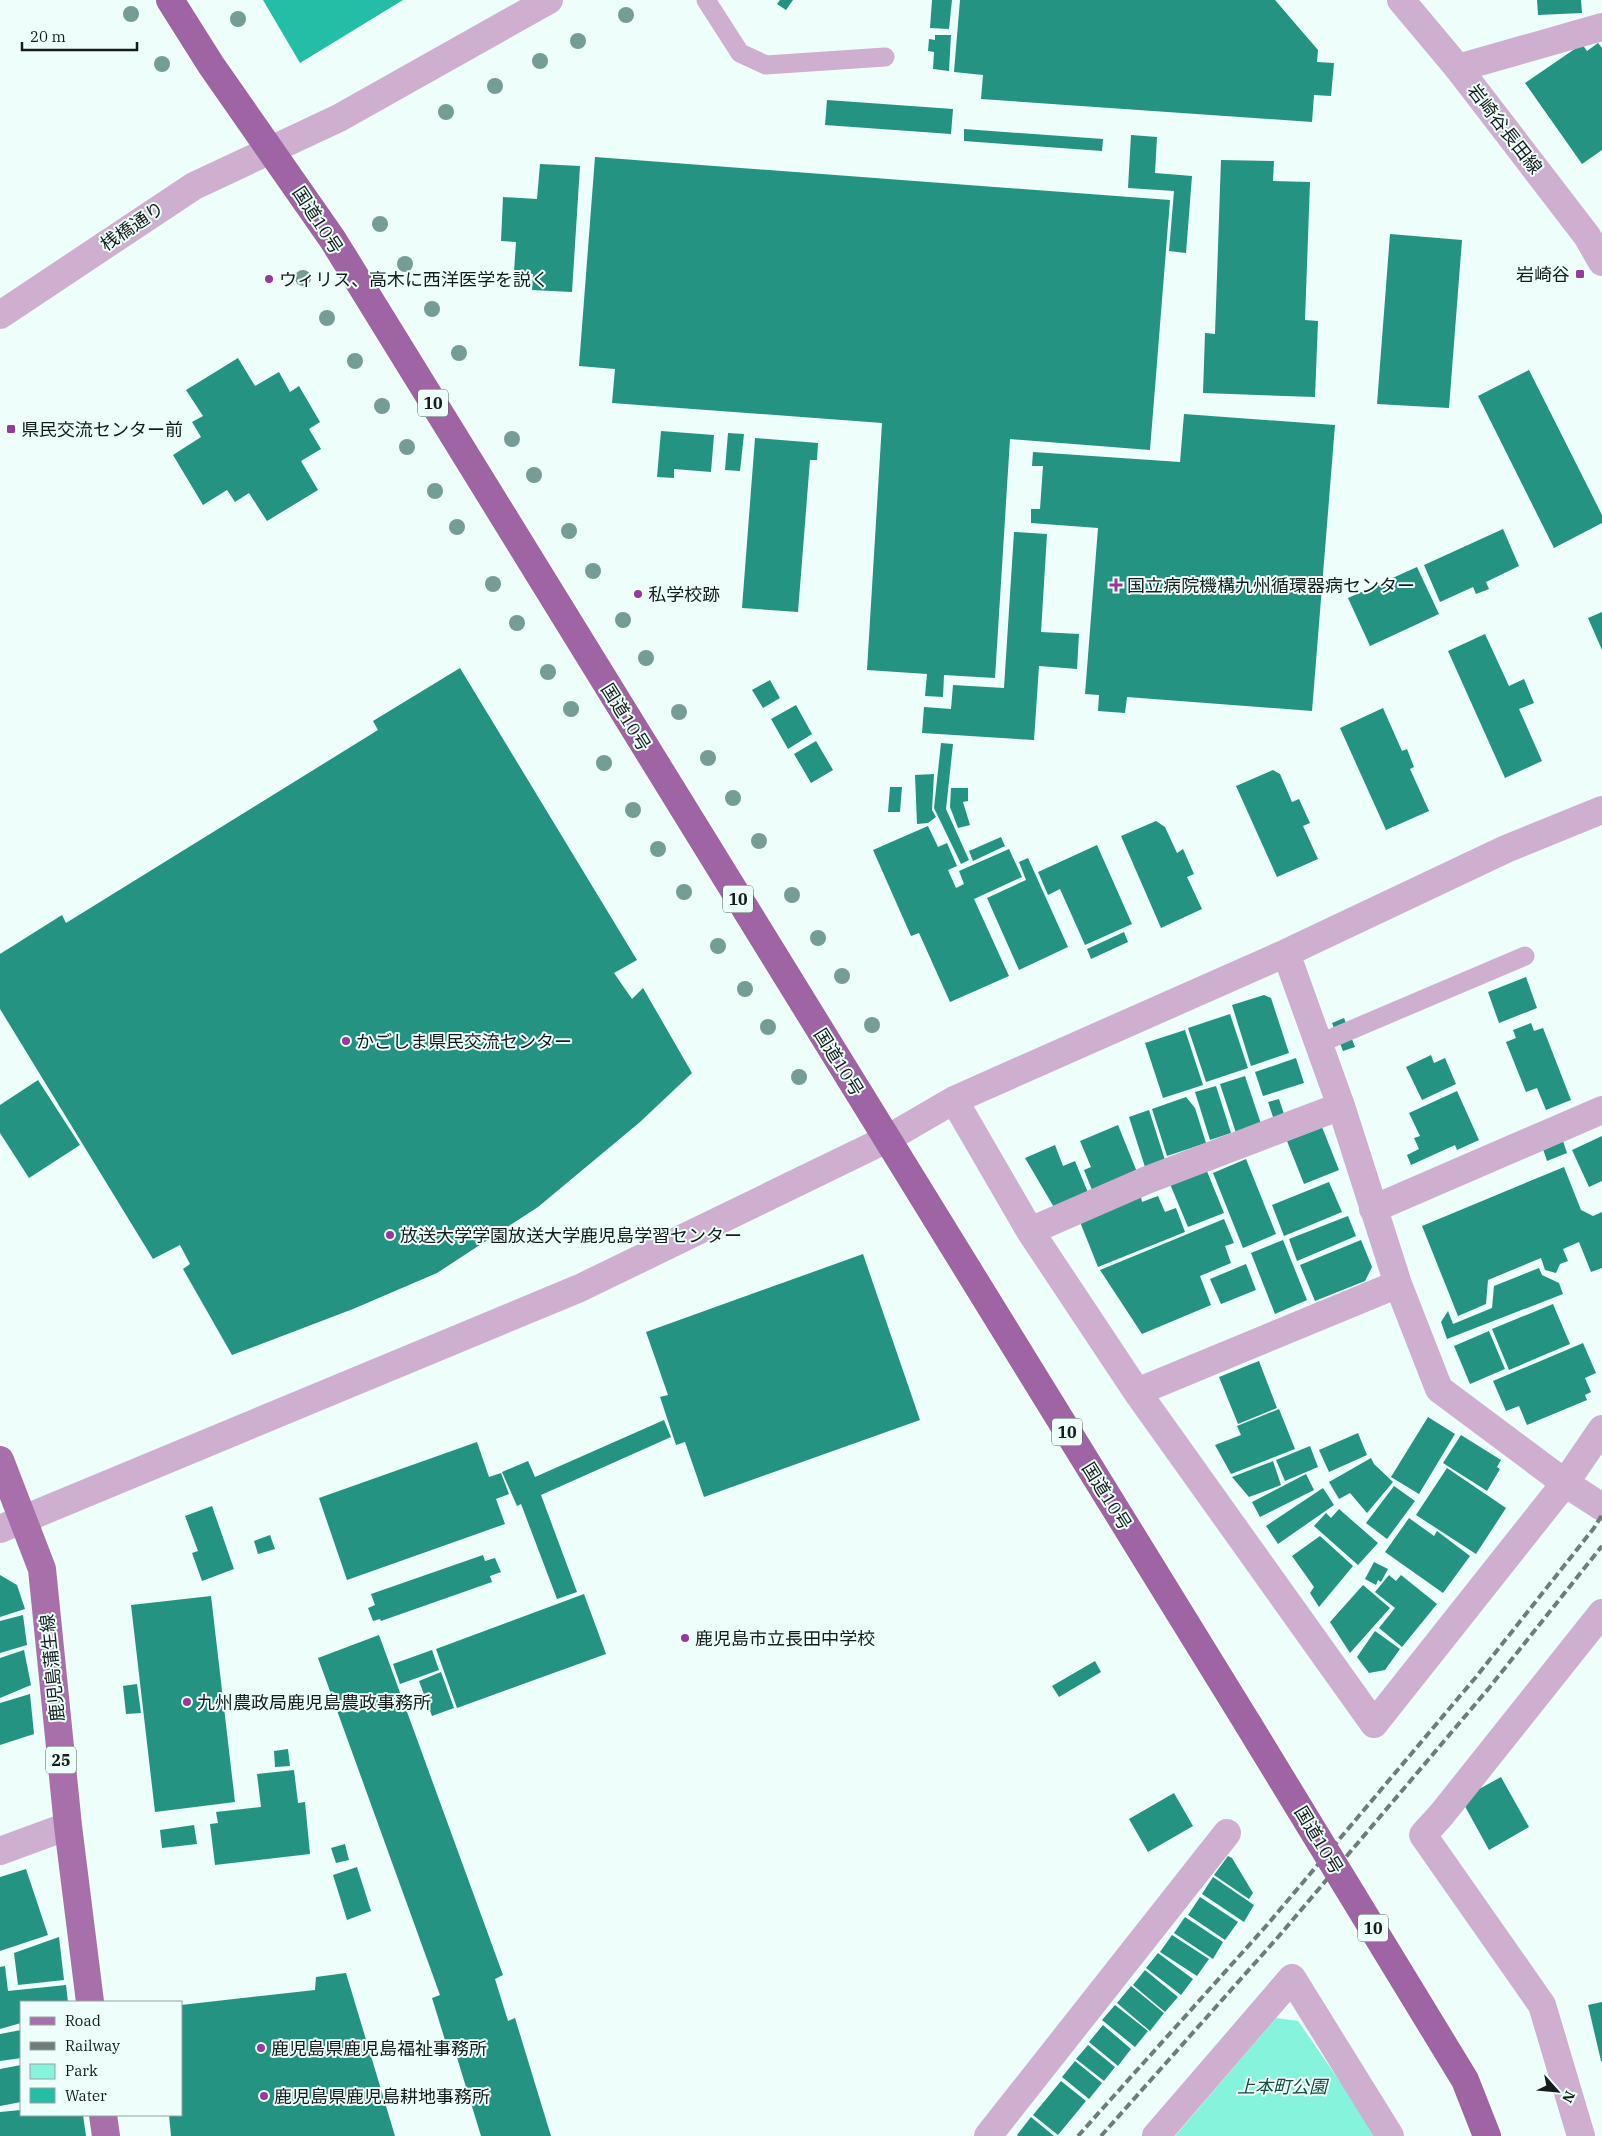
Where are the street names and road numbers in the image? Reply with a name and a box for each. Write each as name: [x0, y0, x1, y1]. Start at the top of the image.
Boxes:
street label: 岩崎谷長田線: [1463, 79, 1547, 179]
street label: 国道10号: [288, 182, 348, 258]
street label: 桟橋通り: [96, 196, 168, 256]
road number: 10: [418, 389, 448, 416]
street label: 国道10号: [596, 679, 656, 755]
road number: 10: [723, 886, 753, 912]
street label: 国道10号: [809, 1024, 869, 1100]
road number: 10: [1052, 1418, 1082, 1445]
street label: 国道10号: [1077, 1458, 1137, 1534]
street label: 鹿児島蒲生線: [35, 1613, 69, 1723]
road number: 25: [46, 1746, 76, 1774]
street label: 国道10号: [1290, 1802, 1348, 1878]
road number: 10: [1358, 1915, 1388, 1942]

